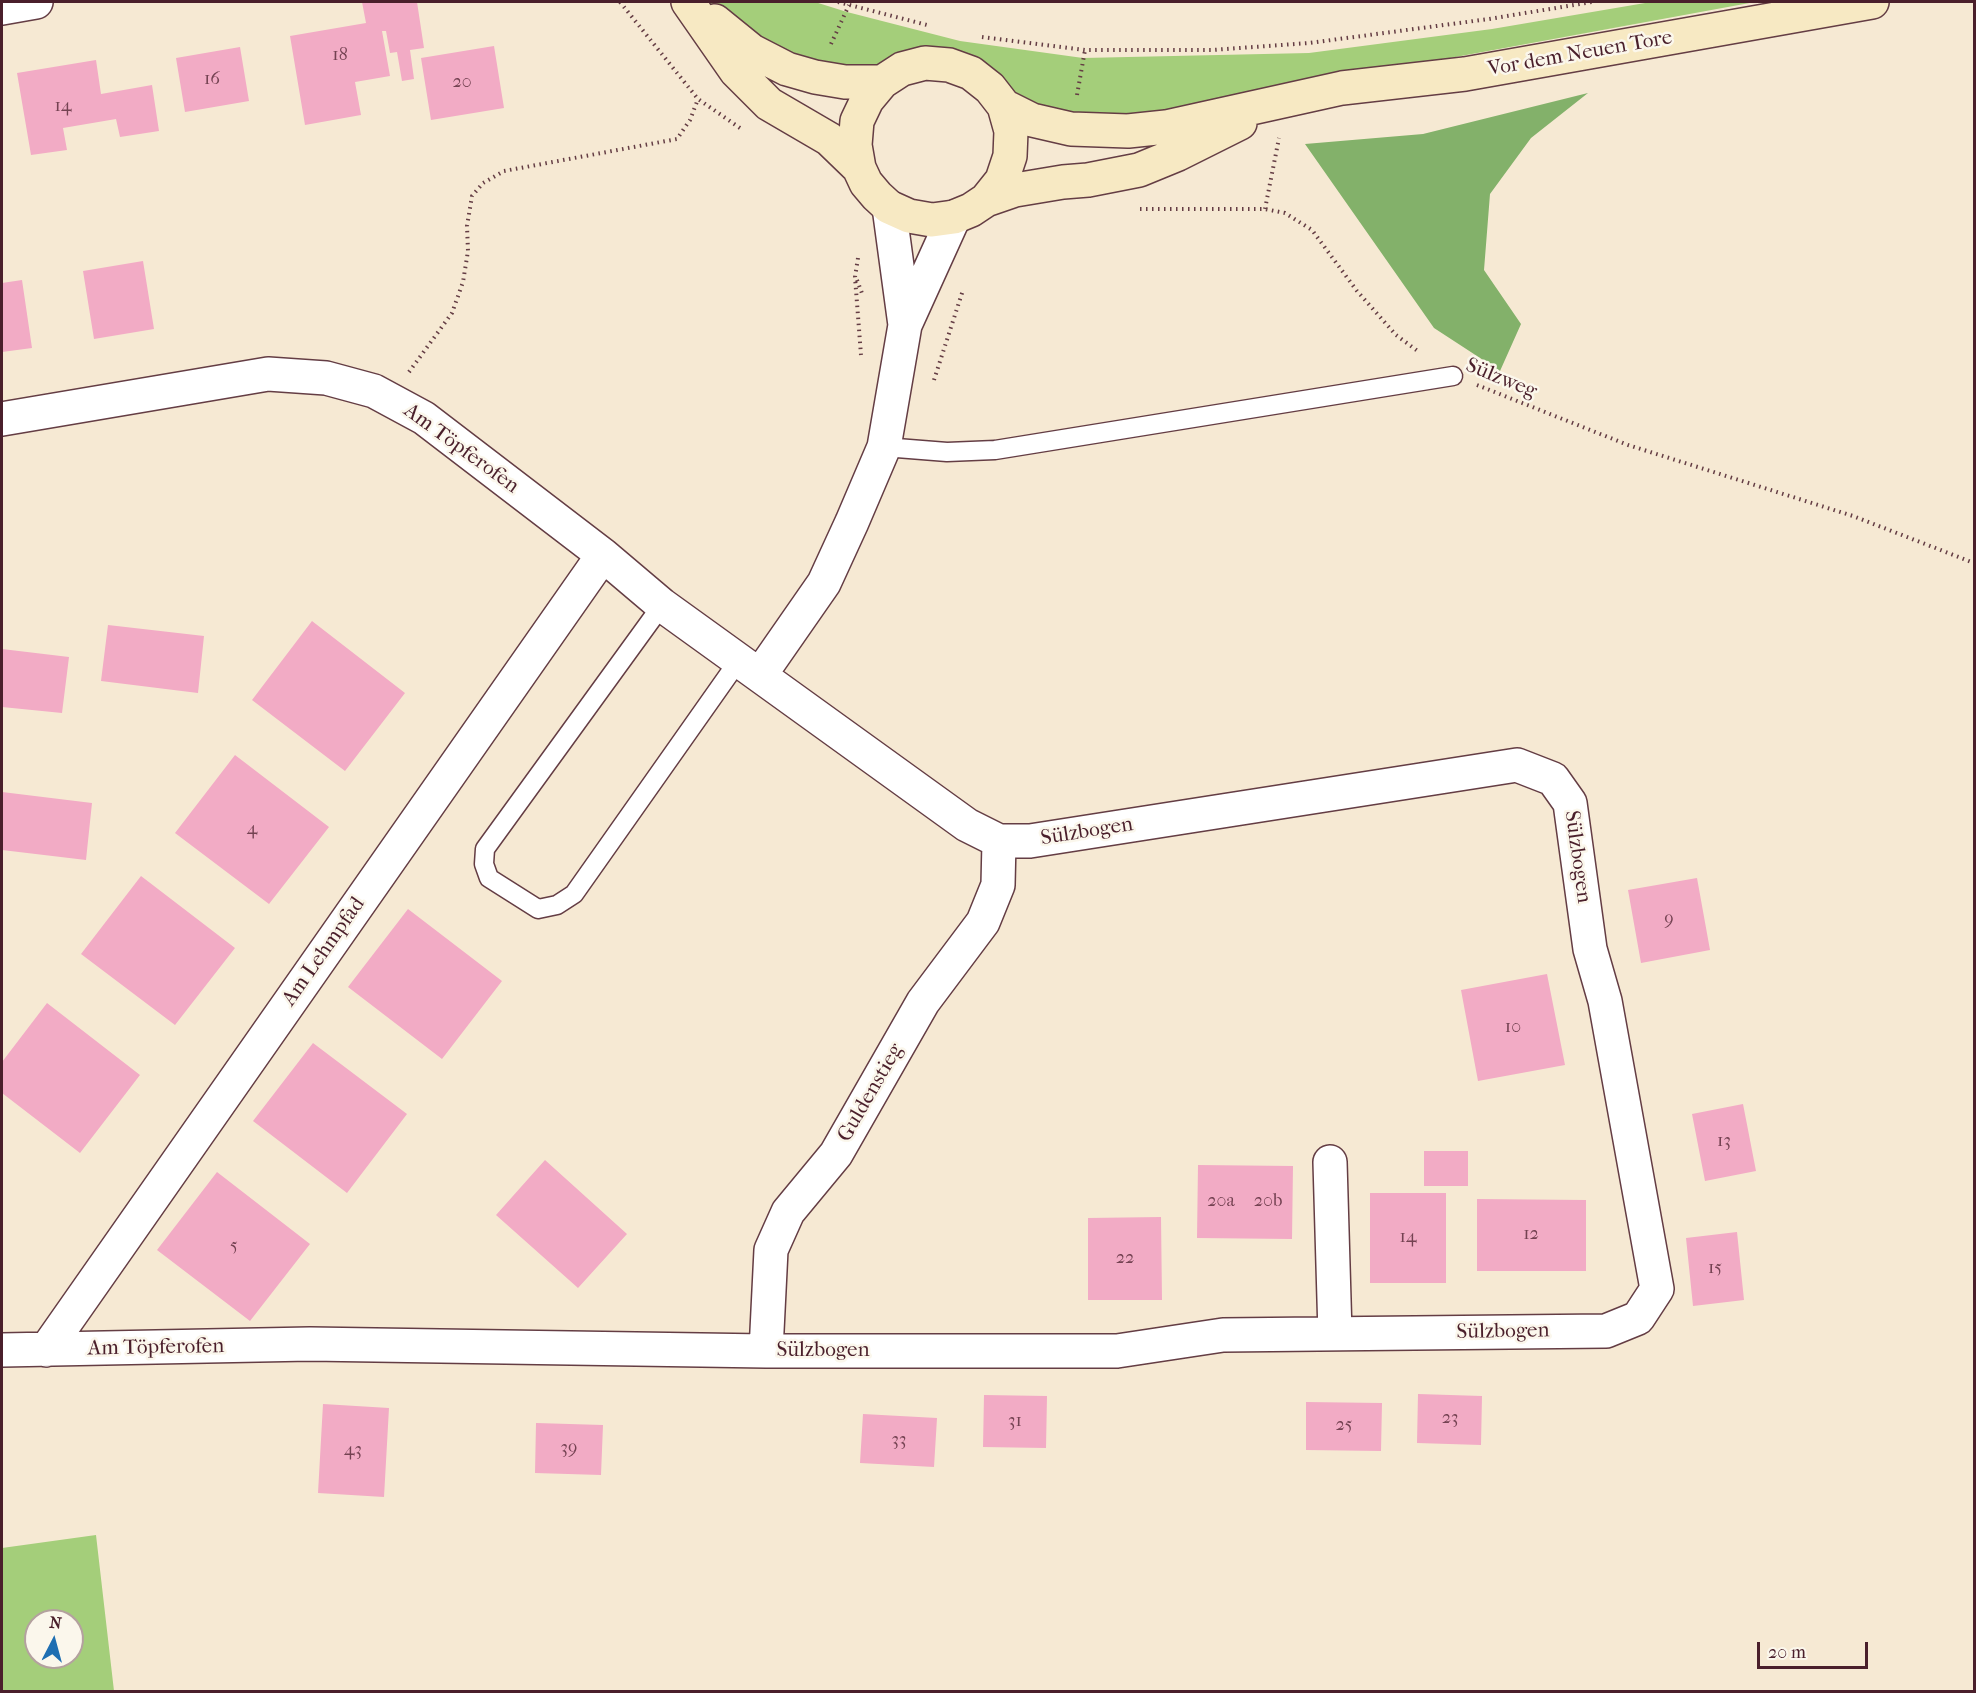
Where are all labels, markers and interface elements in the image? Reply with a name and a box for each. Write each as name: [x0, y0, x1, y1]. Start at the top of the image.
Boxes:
street label: Vor dem Neuen Tore: [1486, 25, 1674, 83]
house number: 18: [332, 45, 348, 67]
house number: 16: [204, 69, 220, 91]
house number: 20: [452, 72, 472, 94]
house number: 14: [54, 96, 72, 118]
street label: Sülzweg: [1462, 353, 1540, 405]
street label: Am Töpferofen: [398, 399, 524, 499]
street label: Sülzbogen: [1558, 809, 1596, 905]
street label: Sülzbogen: [1039, 812, 1135, 852]
house number: 4: [247, 819, 257, 841]
street label: Am Lehmpfad: [277, 893, 371, 1011]
house number: 9: [1664, 909, 1674, 931]
house number: 10: [1505, 1017, 1521, 1039]
street label: Guldenstieg: [833, 1039, 909, 1147]
house number: 13: [1717, 1131, 1731, 1153]
house number: 20a: [1207, 1191, 1235, 1213]
house number: 20b: [1254, 1191, 1282, 1213]
house number: 12: [1523, 1224, 1539, 1246]
house number: 14: [1399, 1227, 1417, 1249]
house number: 5: [230, 1236, 238, 1258]
house number: 22: [1116, 1248, 1134, 1270]
house number: 15: [1708, 1258, 1722, 1280]
street label: Sülzbogen: [1456, 1319, 1550, 1345]
street label: Am Töpferofen: [87, 1334, 225, 1362]
street label: Sülzbogen: [776, 1338, 870, 1364]
house number: 23: [1442, 1408, 1458, 1430]
house number: 31: [1008, 1411, 1022, 1433]
house number: 25: [1335, 1415, 1353, 1437]
house number: 33: [892, 1430, 906, 1452]
house number: 39: [561, 1438, 577, 1460]
house number: 43: [344, 1440, 362, 1462]
north arrow: [24, 1609, 84, 1669]
text: N: [49, 1613, 63, 1633]
scale bar: [1760, 1630, 1871, 1668]
text: 20 m: [1768, 1642, 1806, 1663]

